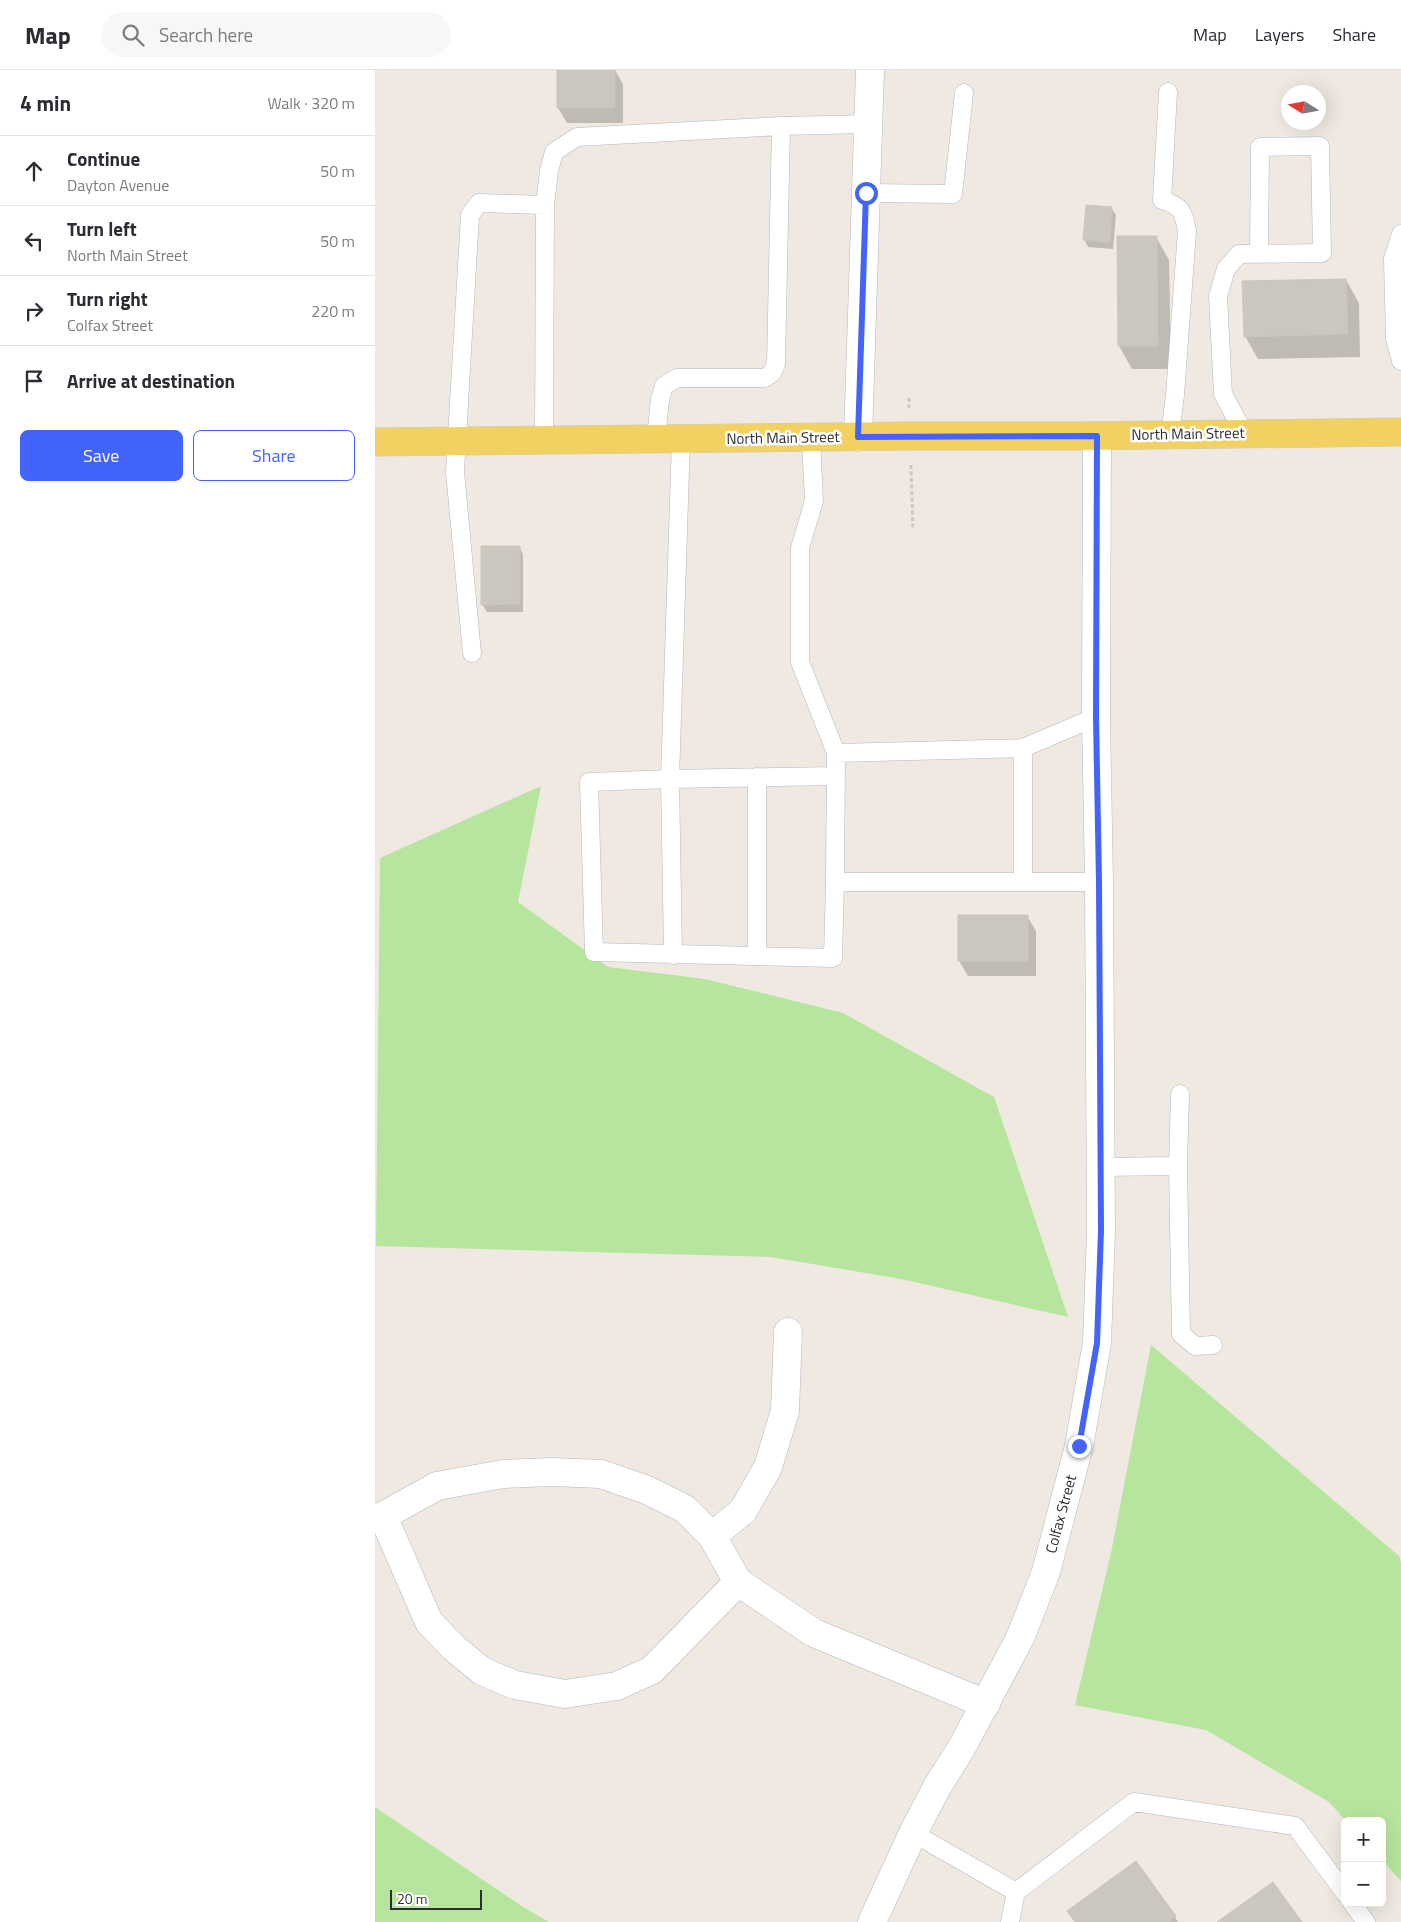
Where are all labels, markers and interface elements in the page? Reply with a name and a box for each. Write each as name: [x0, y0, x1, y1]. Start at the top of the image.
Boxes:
search box: [101, 12, 451, 57]
text: Map: [25, 17, 71, 53]
text: Search here: [159, 20, 253, 49]
icon: search: [119, 21, 147, 49]
text: Map: [1193, 21, 1227, 48]
text: Layers: [1255, 21, 1304, 48]
text: Share: [1332, 21, 1376, 48]
north arrow: [1281, 85, 1326, 130]
text: 4 min: [20, 87, 71, 119]
text: Walk · 320 m: [267, 91, 355, 115]
text: Continue: [67, 144, 140, 173]
icon: ahead: [20, 157, 48, 185]
text: 50 m: [320, 159, 355, 183]
text: Dayton Avenue: [67, 173, 169, 197]
route start: [855, 182, 878, 205]
text: Turn left: [67, 214, 137, 243]
icon: left: [20, 227, 48, 255]
text: 50 m: [320, 229, 355, 253]
text: North Main Street: [67, 243, 188, 267]
text: Turn right: [67, 284, 148, 313]
icon: right: [20, 297, 48, 325]
text: 220 m: [311, 299, 355, 323]
text: Colfax Street: [67, 313, 153, 337]
text: Arrive at destination: [67, 366, 235, 395]
icon: arrive: [20, 367, 48, 395]
street label: North Main Street: [1131, 421, 1246, 446]
street label: North Main Street: [726, 425, 841, 450]
button: Save: [20, 430, 183, 481]
button: Share: [193, 430, 355, 481]
route end: [1068, 1435, 1091, 1458]
street label: Colfax Street: [1039, 1471, 1082, 1556]
map controls: [1341, 1817, 1386, 1907]
button: +: [1341, 1817, 1386, 1862]
button: −: [1341, 1862, 1386, 1907]
scale bar: [390, 1887, 483, 1910]
text: 20 m: [397, 1888, 427, 1909]

